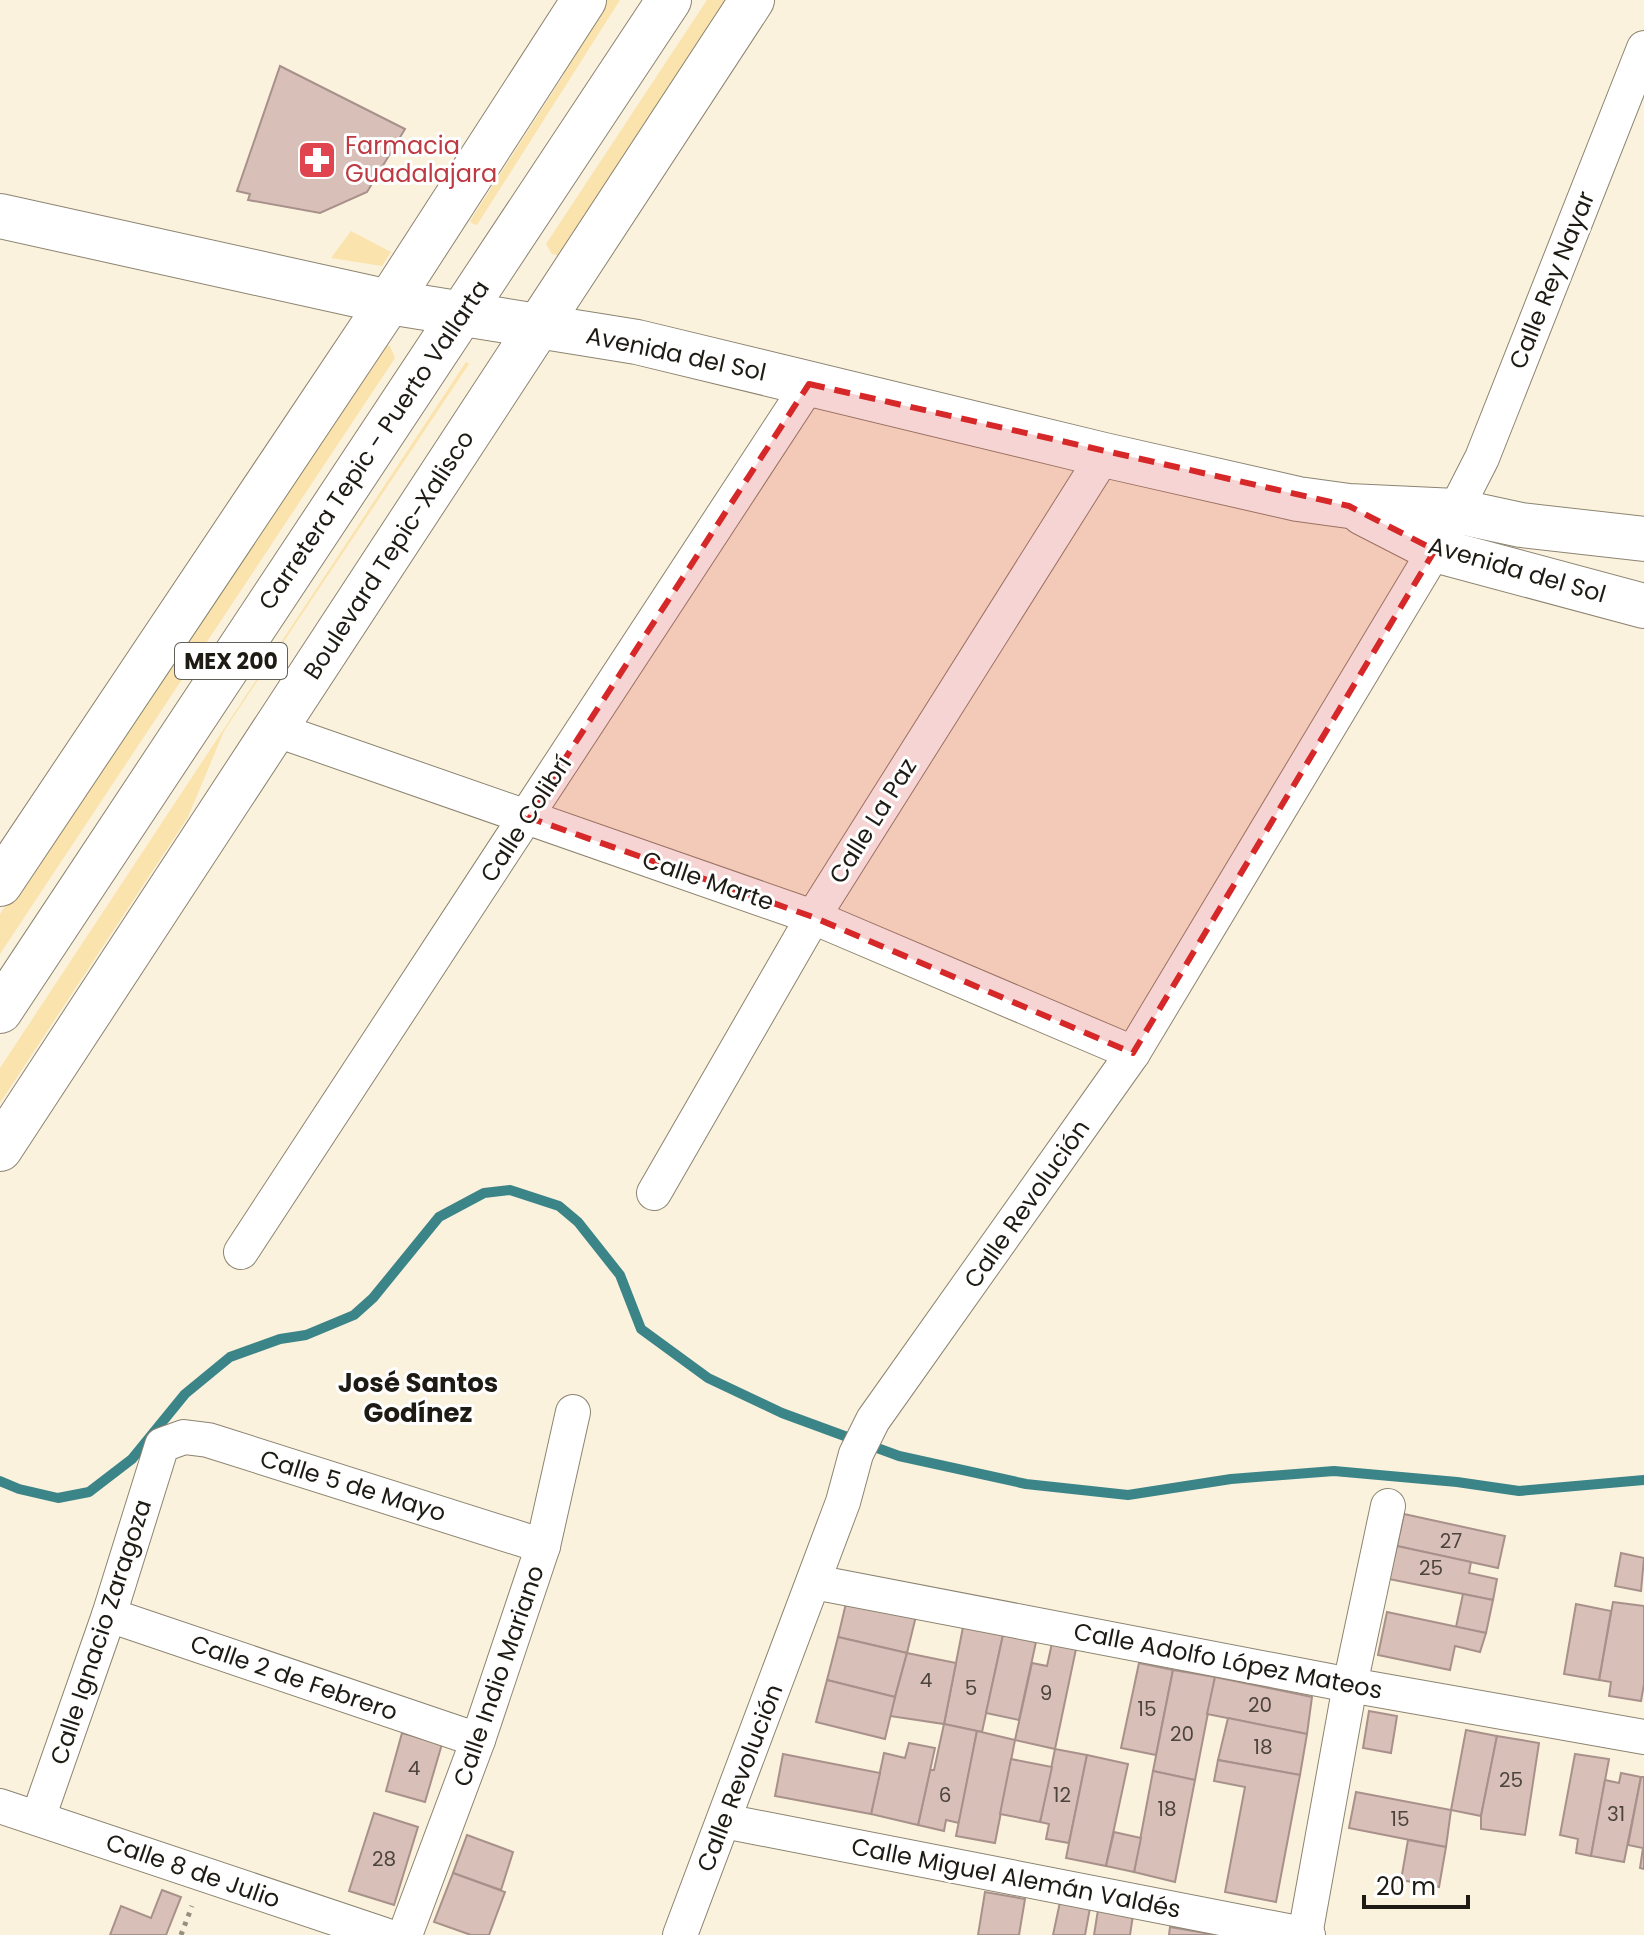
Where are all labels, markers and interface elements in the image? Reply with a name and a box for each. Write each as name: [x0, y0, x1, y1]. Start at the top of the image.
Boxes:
place label: Farmacia Guadalajara: [345, 129, 497, 190]
pharmacy icon: Farmacia Guadalajara: [296, 139, 338, 181]
street label: Calle Rey Nayar: [1501, 186, 1602, 374]
street label: Carretera Tepic - Puerto Vallarta: [250, 273, 497, 616]
street label: Avenida del Sol: [583, 318, 769, 389]
street label: Boulevard Tepic-Xalisco: [296, 424, 482, 686]
street label: Avenida del Sol: [1424, 528, 1610, 611]
road number: MEX 200: [175, 643, 287, 679]
street label: Calle Colibrí: [472, 749, 579, 888]
street label: Calle La Paz: [821, 752, 924, 890]
street label: Calle Marte: [638, 843, 778, 918]
street label: Calle Revolución: [956, 1113, 1097, 1295]
district label: José Santos Godínez: [338, 1365, 498, 1431]
street label: Calle 5 de Mayo: [256, 1442, 450, 1529]
street label: Calle Ignacio Zaragoza: [42, 1495, 159, 1769]
house number: 27: [1440, 1527, 1462, 1555]
house number: 25: [1419, 1554, 1443, 1582]
street label: Calle Indio Mariano: [445, 1561, 552, 1791]
street label: Calle Adolfo López Mateos: [1071, 1614, 1385, 1707]
street label: Calle 2 de Febrero: [186, 1627, 402, 1728]
house number: 4: [920, 1666, 932, 1694]
house number: 5: [965, 1674, 977, 1702]
street label: Calle Revolución: [689, 1679, 791, 1876]
house number: 9: [1040, 1679, 1052, 1707]
house number: 20: [1248, 1691, 1272, 1719]
house number: 15: [1138, 1695, 1156, 1723]
house number: 20: [1170, 1720, 1194, 1748]
house number: 18: [1253, 1733, 1273, 1761]
house number: 4: [408, 1754, 420, 1782]
house number: 25: [1499, 1766, 1523, 1794]
house number: 6: [939, 1781, 951, 1809]
house number: 12: [1053, 1781, 1071, 1809]
house number: 18: [1157, 1795, 1177, 1823]
house number: 31: [1607, 1800, 1625, 1828]
house number: 15: [1391, 1805, 1409, 1833]
street label: Calle 8 de Julio: [102, 1825, 285, 1916]
street label: Calle Miguel Alemán Valdés: [849, 1829, 1184, 1926]
house number: 28: [372, 1845, 396, 1873]
scale bar: [1364, 1859, 1468, 1909]
text: 20 m: [1376, 1870, 1436, 1903]

